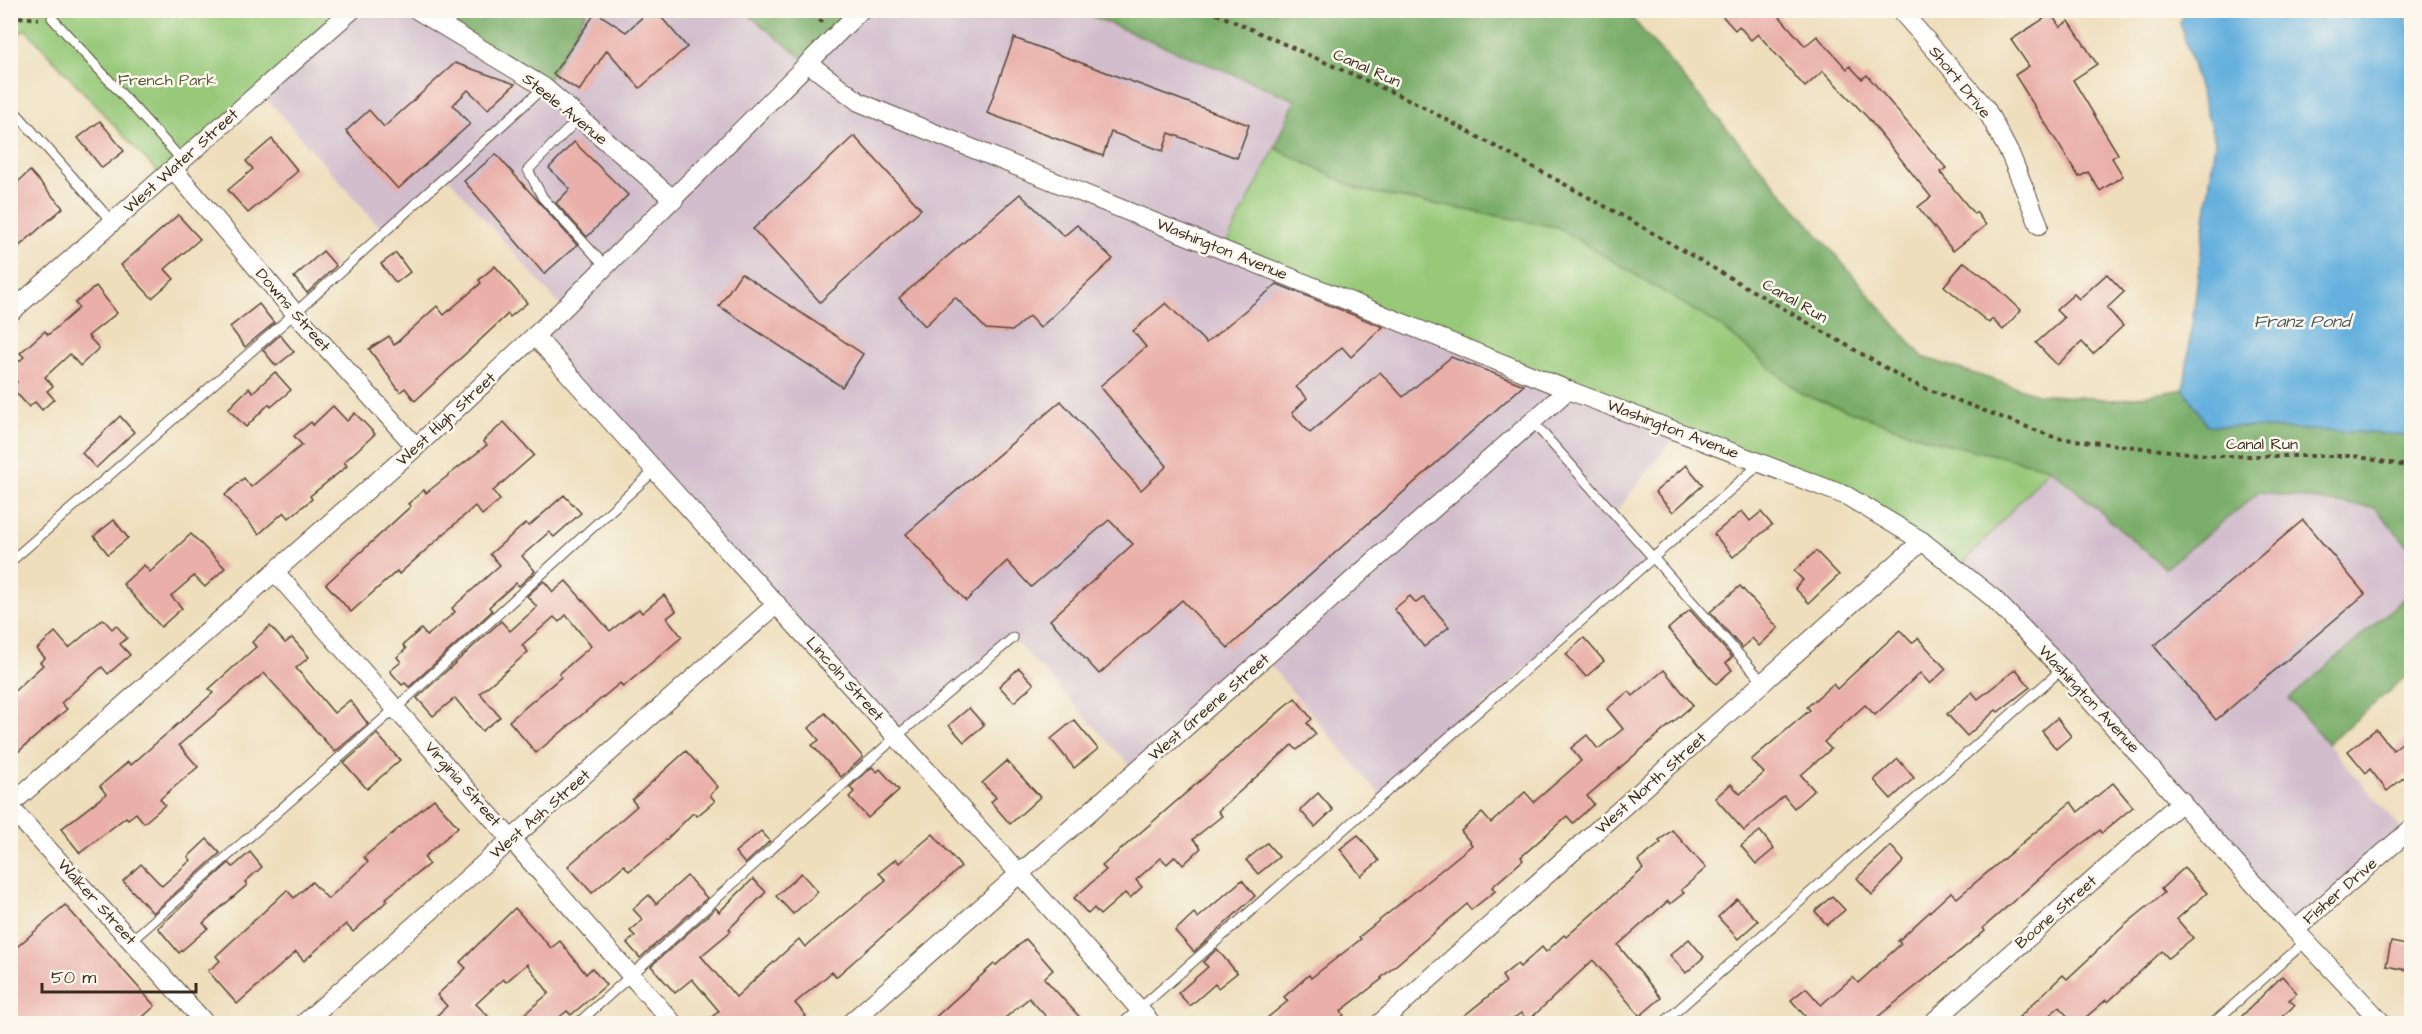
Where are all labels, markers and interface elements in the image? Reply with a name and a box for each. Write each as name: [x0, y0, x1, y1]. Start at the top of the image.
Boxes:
street label: Short Drive: [1924, 41, 1996, 123]
street label: Canal Run: [1330, 43, 1404, 93]
street label: Steele Avenue: [518, 68, 612, 150]
park label: French Park: [118, 69, 216, 91]
street label: West Water Street: [119, 103, 244, 219]
street label: Washington Avenue: [1153, 213, 1291, 286]
street label: Downs Street: [251, 263, 336, 357]
street label: Canal Run: [1758, 273, 1832, 329]
water label: Franz Pond: [2254, 309, 2354, 334]
street label: West High Street: [391, 367, 502, 472]
street label: Washington Avenue: [1604, 394, 1742, 465]
street label: Canal Run: [2226, 433, 2298, 455]
street label: Lincoln Street: [801, 632, 889, 726]
street label: Washington Avenue: [2033, 640, 2145, 759]
street label: West Greene Street: [1144, 648, 1275, 766]
street label: West North Street: [1591, 727, 1712, 839]
street label: Virginia Street: [419, 737, 507, 832]
street label: West Ash Street: [485, 764, 595, 864]
street label: Fisher Drive: [2298, 852, 2382, 929]
street label: Walker Street: [52, 854, 142, 950]
street label: Boone Street: [2010, 870, 2102, 954]
scale bar: [42, 956, 196, 994]
text: 50 m: [51, 965, 96, 990]

